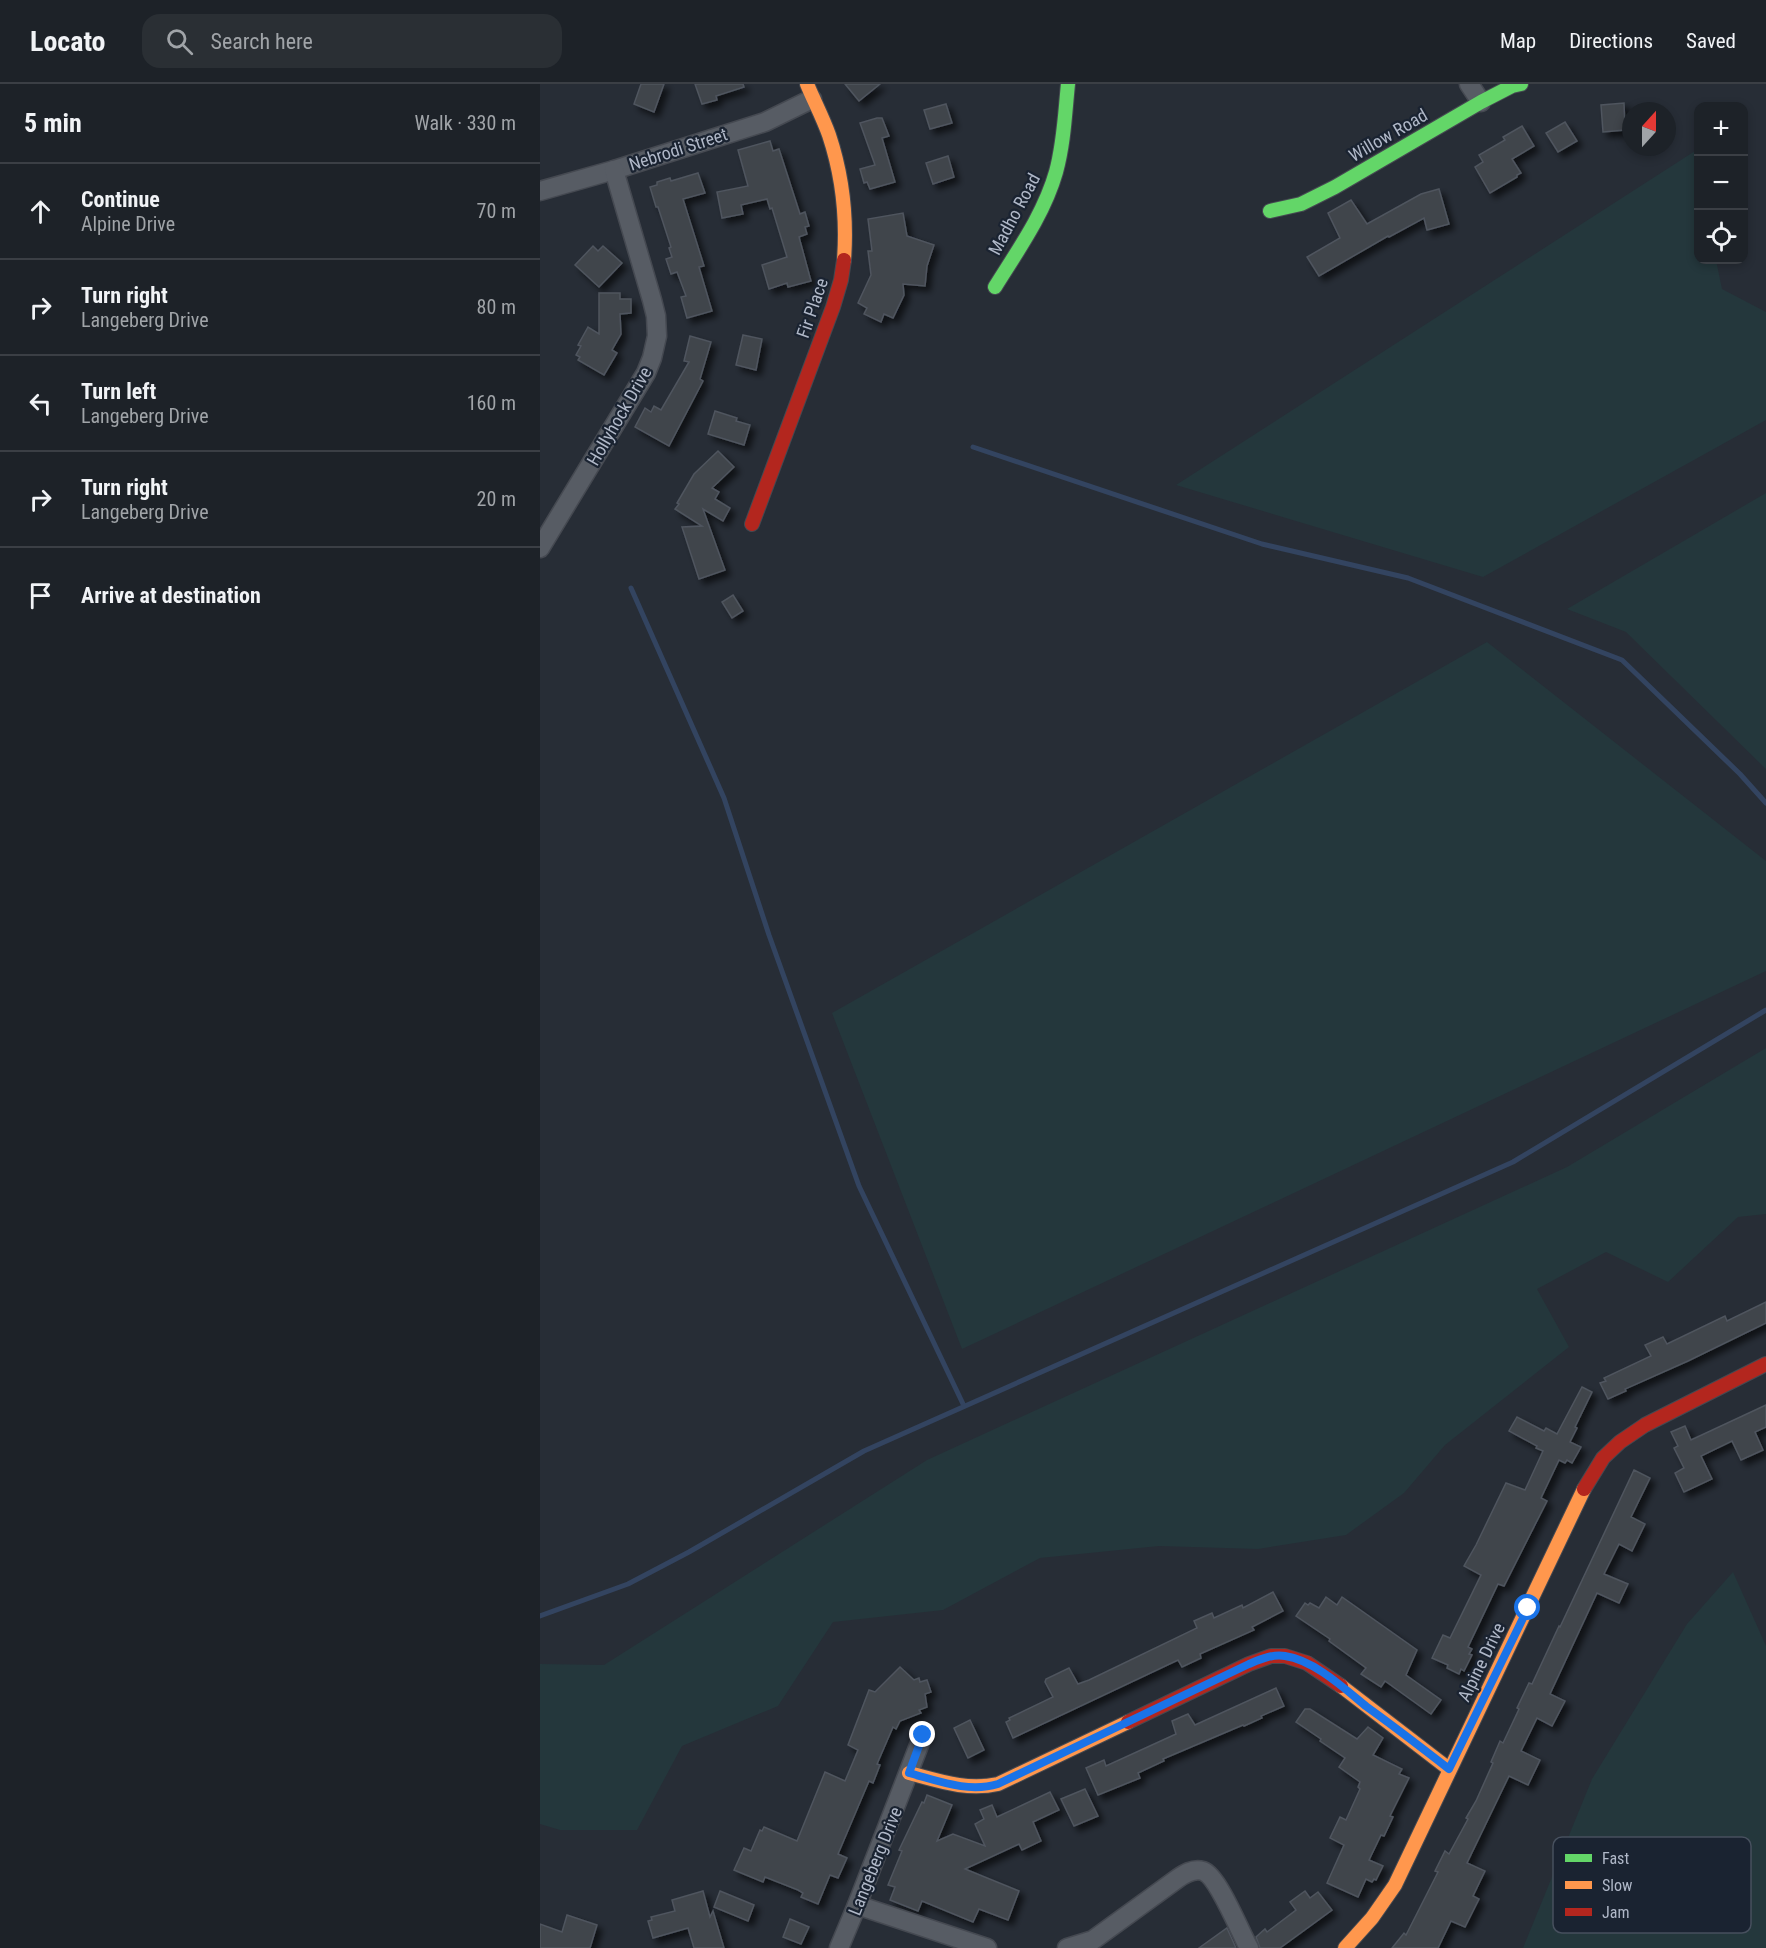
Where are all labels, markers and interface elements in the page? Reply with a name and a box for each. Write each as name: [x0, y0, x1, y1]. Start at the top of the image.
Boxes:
search box: [142, 14, 562, 68]
text: Locato: [30, 25, 106, 58]
icon: search: [163, 25, 196, 58]
text: Search here: [211, 29, 313, 54]
text: Map: [1500, 29, 1536, 53]
text: Directions: [1569, 29, 1653, 53]
text: Saved: [1686, 29, 1736, 53]
north arrow: [1622, 102, 1676, 156]
map controls: [1694, 102, 1748, 264]
button: +: [1694, 102, 1748, 156]
street label: Willow Road: [1345, 104, 1431, 166]
text: 5 min: [24, 108, 82, 138]
text: Walk · 330 m: [415, 111, 516, 135]
street label: Nebrodi Street: [626, 123, 730, 175]
button: −: [1694, 156, 1748, 210]
street label: Madho Road: [984, 170, 1044, 258]
text: Continue: [81, 187, 160, 212]
icon: ahead: [24, 195, 57, 228]
text: 70 m: [477, 199, 516, 223]
button: locate: [1694, 210, 1748, 264]
text: Alpine Drive: [81, 212, 175, 236]
street label: Fir Place: [792, 275, 832, 341]
text: Turn right: [81, 283, 168, 308]
icon: right: [24, 291, 57, 324]
text: 80 m: [477, 295, 516, 319]
text: Langeberg Drive: [81, 308, 209, 332]
street label: Hollyhock Drive: [582, 363, 656, 469]
text: Turn left: [81, 379, 156, 404]
icon: left: [24, 387, 57, 420]
text: 160 m: [467, 391, 516, 415]
text: Langeberg Drive: [81, 404, 209, 428]
text: Turn right: [81, 475, 168, 500]
icon: right: [24, 483, 57, 516]
text: 20 m: [477, 487, 516, 511]
text: Langeberg Drive: [81, 500, 209, 524]
icon: arrive: [24, 579, 57, 612]
text: Arrive at destination: [81, 583, 261, 608]
route start: [1514, 1594, 1540, 1620]
street label: Alpine Drive: [1453, 1619, 1509, 1705]
route end: [909, 1721, 935, 1747]
street label: Langeberg Drive: [844, 1804, 906, 1918]
legend: [1553, 1837, 1751, 1933]
text: Fast: [1602, 1849, 1629, 1868]
text: Slow: [1602, 1876, 1632, 1895]
text: Jam: [1602, 1903, 1629, 1922]

